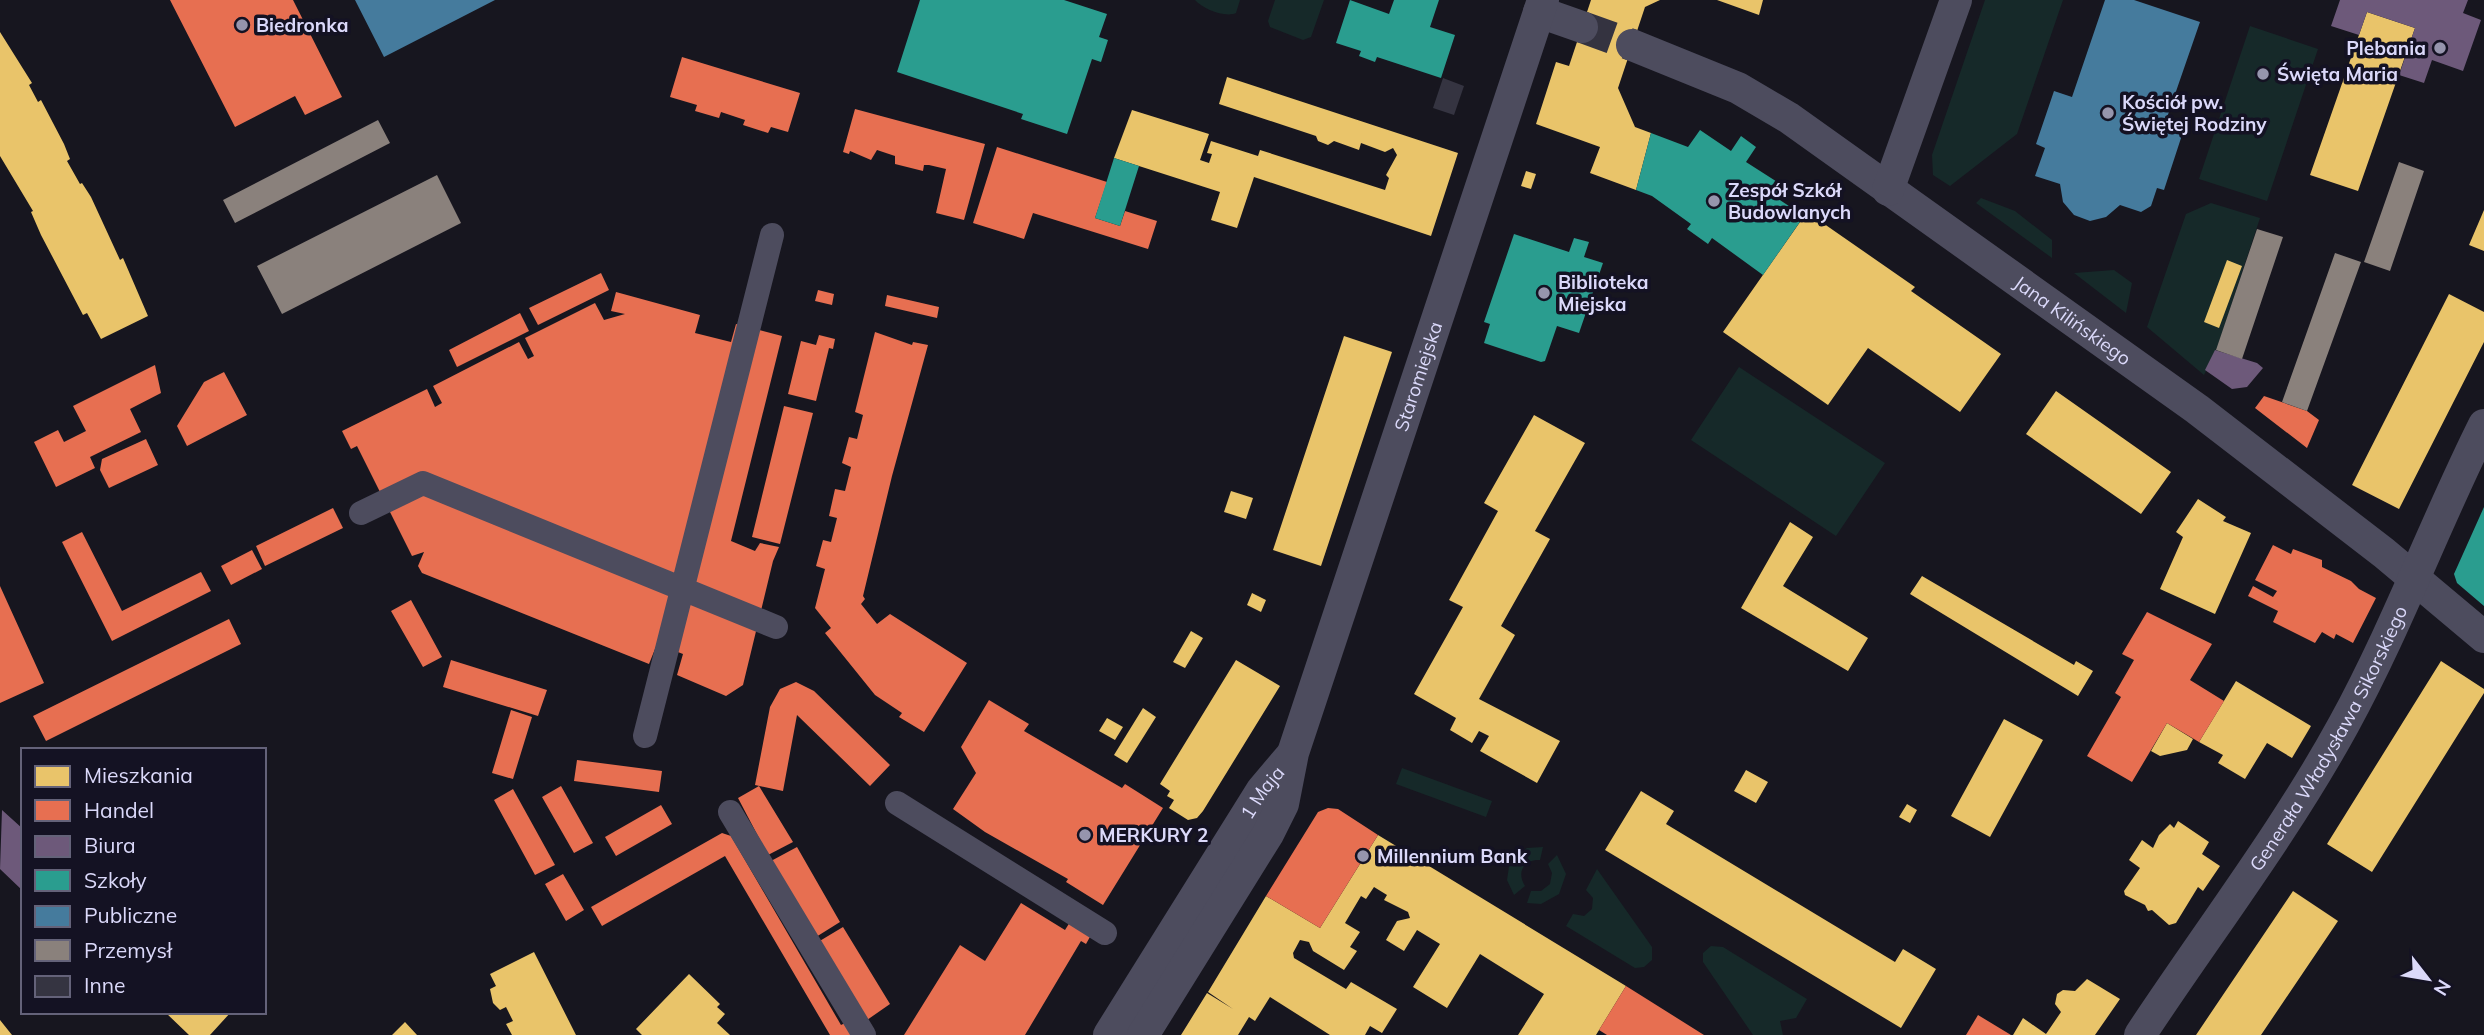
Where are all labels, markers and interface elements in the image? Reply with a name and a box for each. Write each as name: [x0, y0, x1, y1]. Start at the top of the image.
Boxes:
place label: Biedronka: [256, 13, 348, 37]
marker: Biedronka: [234, 17, 250, 33]
place label: Plebania: [2346, 36, 2426, 60]
marker: Plebania: [2432, 40, 2448, 56]
place label: Święta Maria: [2277, 62, 2398, 86]
marker: Święta Maria: [2255, 66, 2271, 82]
place label: Kościół pw. Świętej Rodziny: [2122, 90, 2267, 136]
marker: Kościół pw. Świętej Rodziny: [2100, 105, 2116, 121]
place label: Zespół Szkół Budowlanych: [1728, 178, 1851, 224]
marker: Zespół Szkół Budowlanych: [1706, 193, 1722, 209]
place label: Biblioteka Miejska: [1558, 270, 1649, 316]
street label: Jana Kilińskiego: [2009, 270, 2136, 370]
marker: Biblioteka Miejska: [1536, 285, 1552, 301]
street label: Staromiejska: [1389, 318, 1447, 434]
street label: Generała Władysława Sikorskiego: [2244, 602, 2412, 876]
legend: [21, 748, 266, 1014]
street label: 1 Maja: [1235, 761, 1289, 823]
text: Mieszkania: [84, 762, 193, 788]
text: Handel: [84, 797, 154, 823]
place label: MERKURY 2: [1099, 823, 1208, 847]
marker: MERKURY 2: [1077, 827, 1093, 843]
text: Biura: [84, 832, 136, 858]
place label: Millennium Bank: [1377, 844, 1528, 868]
marker: Millennium Bank: [1355, 848, 1371, 864]
text: Szkoły: [84, 867, 147, 893]
text: Publiczne: [84, 902, 177, 928]
text: Przemysł: [84, 937, 173, 963]
north arrow: [2393, 944, 2463, 1014]
text: Inne: [84, 972, 125, 998]
text: N: [2429, 975, 2457, 1000]

